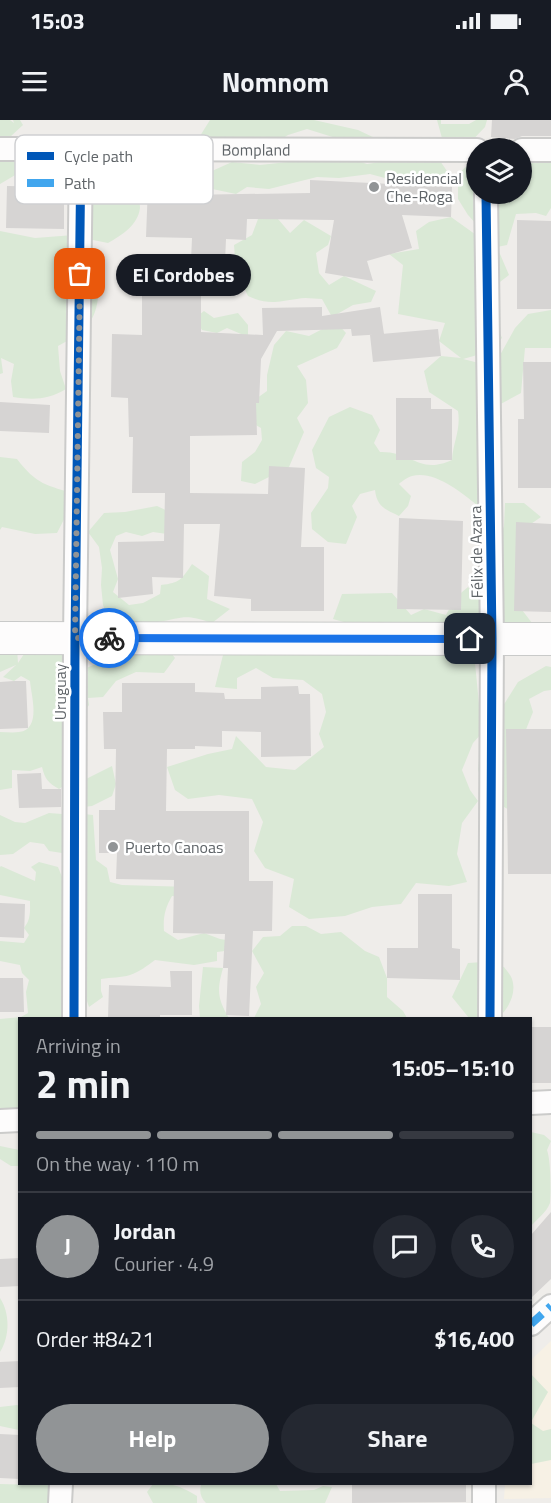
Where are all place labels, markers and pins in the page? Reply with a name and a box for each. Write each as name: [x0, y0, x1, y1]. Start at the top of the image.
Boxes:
place label: Residencial Che-Roga: [386, 166, 462, 208]
marker: Residencial Che-Roga: [367, 180, 381, 194]
pin: [54, 248, 105, 299]
callout: El Cordobes: [116, 253, 251, 295]
pin: [444, 613, 495, 664]
place label: Puerto Canoas: [125, 835, 223, 859]
marker: Puerto Canoas: [106, 840, 120, 854]

